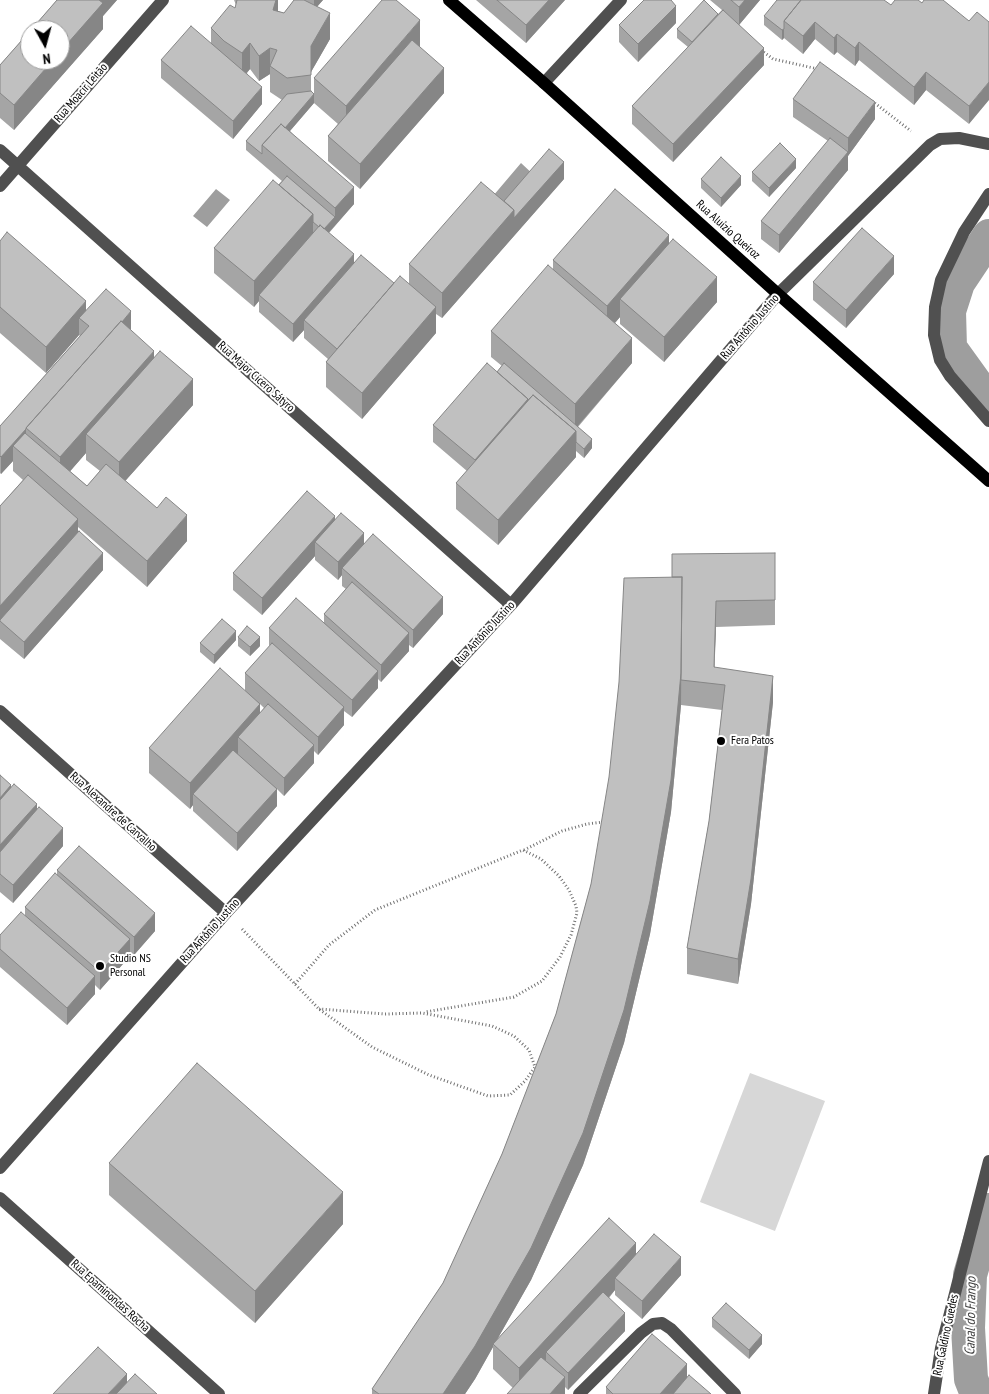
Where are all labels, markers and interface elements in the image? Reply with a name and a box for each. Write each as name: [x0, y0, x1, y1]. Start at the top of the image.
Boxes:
north arrow: [20, 20, 70, 70]
text: N: [42, 50, 52, 68]
street label: Rua Moacir Leitão: [51, 60, 111, 126]
street label: Rua Aluízio Queiroz: [693, 197, 763, 263]
street label: Rua Antônio Justino: [718, 291, 782, 363]
street label: Rua Major Cícero Sátyro: [215, 339, 297, 415]
street label: Rua Antônio Justino: [452, 598, 518, 668]
place label: Fera Patos: [731, 734, 774, 748]
marker: Fera Patos: [715, 735, 727, 747]
street label: Rua Alexandre de Carvalho: [67, 769, 159, 855]
street label: Rua Antônio Justino: [177, 896, 243, 966]
place label: Studio NS Personal: [110, 952, 151, 980]
marker: Studio NS Personal: [94, 960, 106, 972]
street label: Rua Epaminondas Rocha: [68, 1257, 152, 1335]
water label: Canal do Frango: [962, 1277, 980, 1355]
street label: Rua Galdino Guedes: [930, 1293, 962, 1377]

